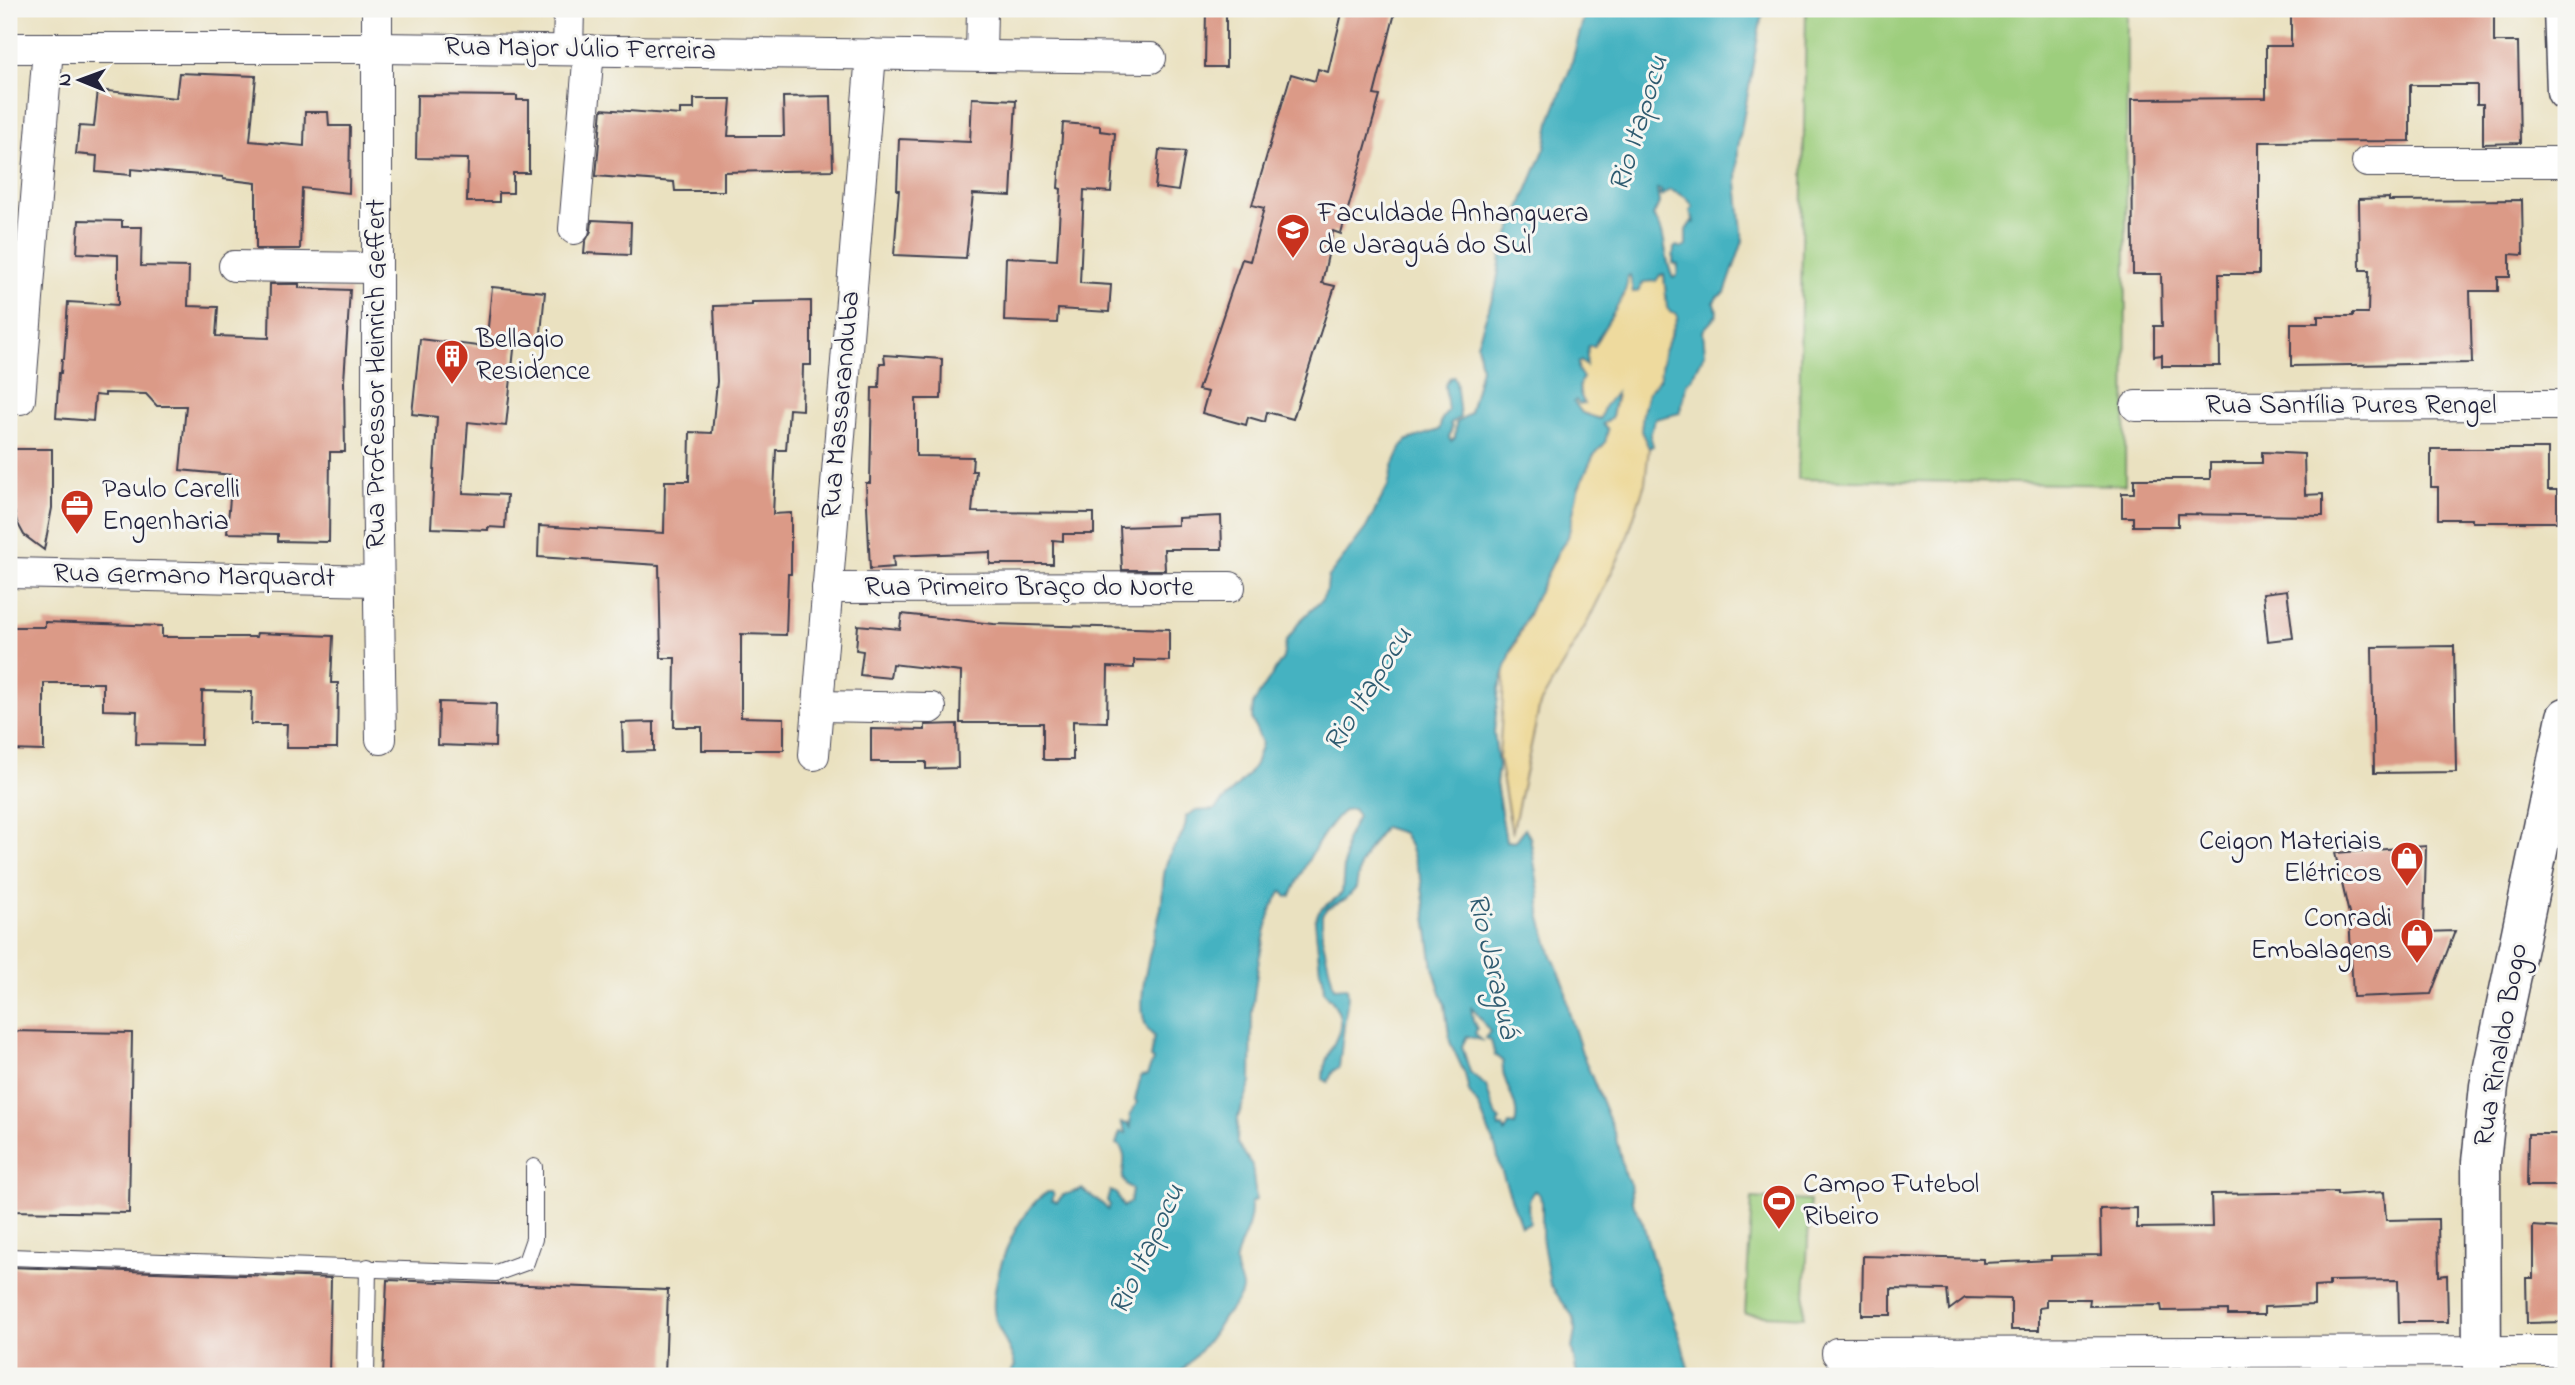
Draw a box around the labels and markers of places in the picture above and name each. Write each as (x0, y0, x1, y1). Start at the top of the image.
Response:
place label: Faculdade Anhanguera de Jaraguá do Sul (1317, 194, 1589, 267)
school or university icon: Faculdade Anhanguera de Jaraguá do Sul (1274, 211, 1312, 260)
place label: Bellagio Residence (475, 320, 591, 393)
building icon: Bellagio Residence (433, 337, 471, 386)
place label: Paulo Carelli Engenharia (102, 470, 240, 543)
office icon: Paulo Carelli Engenharia (58, 487, 96, 536)
place label: Ceigon Materiais Elétricos (2199, 822, 2382, 895)
shop icon: Ceigon Materiais Elétricos (2388, 839, 2426, 888)
place label: Conradi Embalagens (2250, 899, 2392, 972)
shop icon: Conradi Embalagens (2398, 916, 2436, 965)
place label: Campo Futebol Ribeiro (1803, 1165, 1979, 1238)
sports icon: Campo Futebol Ribeiro (1760, 1182, 1798, 1231)

